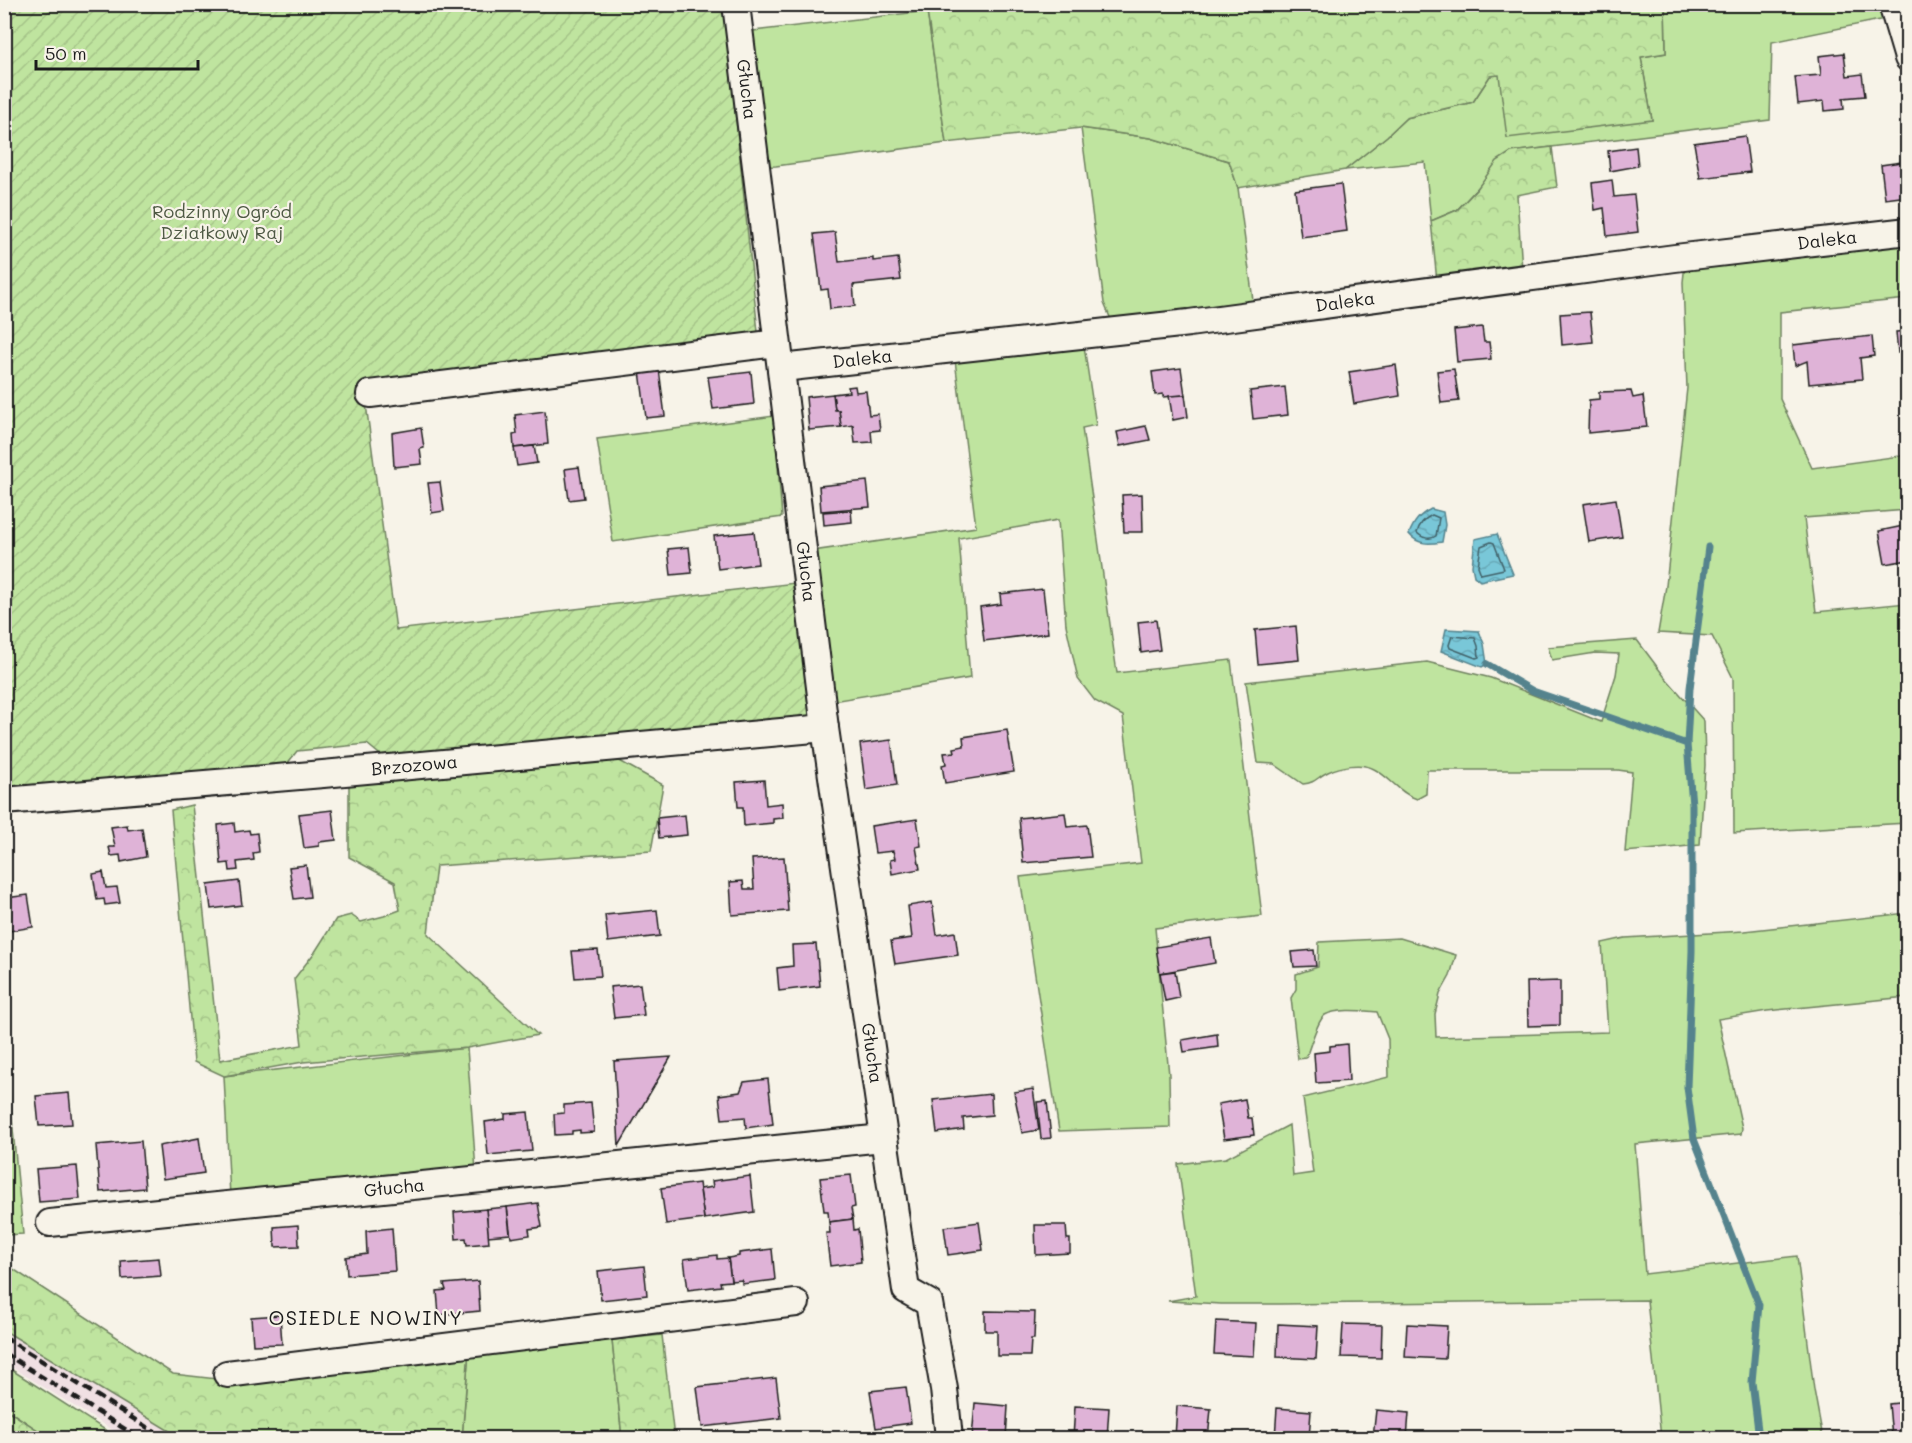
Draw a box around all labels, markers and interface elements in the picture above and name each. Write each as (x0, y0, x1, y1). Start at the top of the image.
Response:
scale bar (36, 33, 198, 71)
text: 50 m (45, 41, 87, 65)
street label: Głucha (732, 58, 763, 121)
park label: Rodzinny Ogród Działkowy Raj (152, 199, 292, 244)
street label: Daleka (1796, 224, 1858, 255)
street label: Daleka (1314, 285, 1376, 317)
street label: Daleka (831, 343, 894, 373)
street label: Głucha (791, 540, 822, 603)
street label: Brzozowa (370, 749, 459, 781)
street label: Głucha (857, 1021, 889, 1085)
street label: Głucha (363, 1172, 426, 1202)
district label: OSIEDLE NOWINY (268, 1304, 464, 1330)

